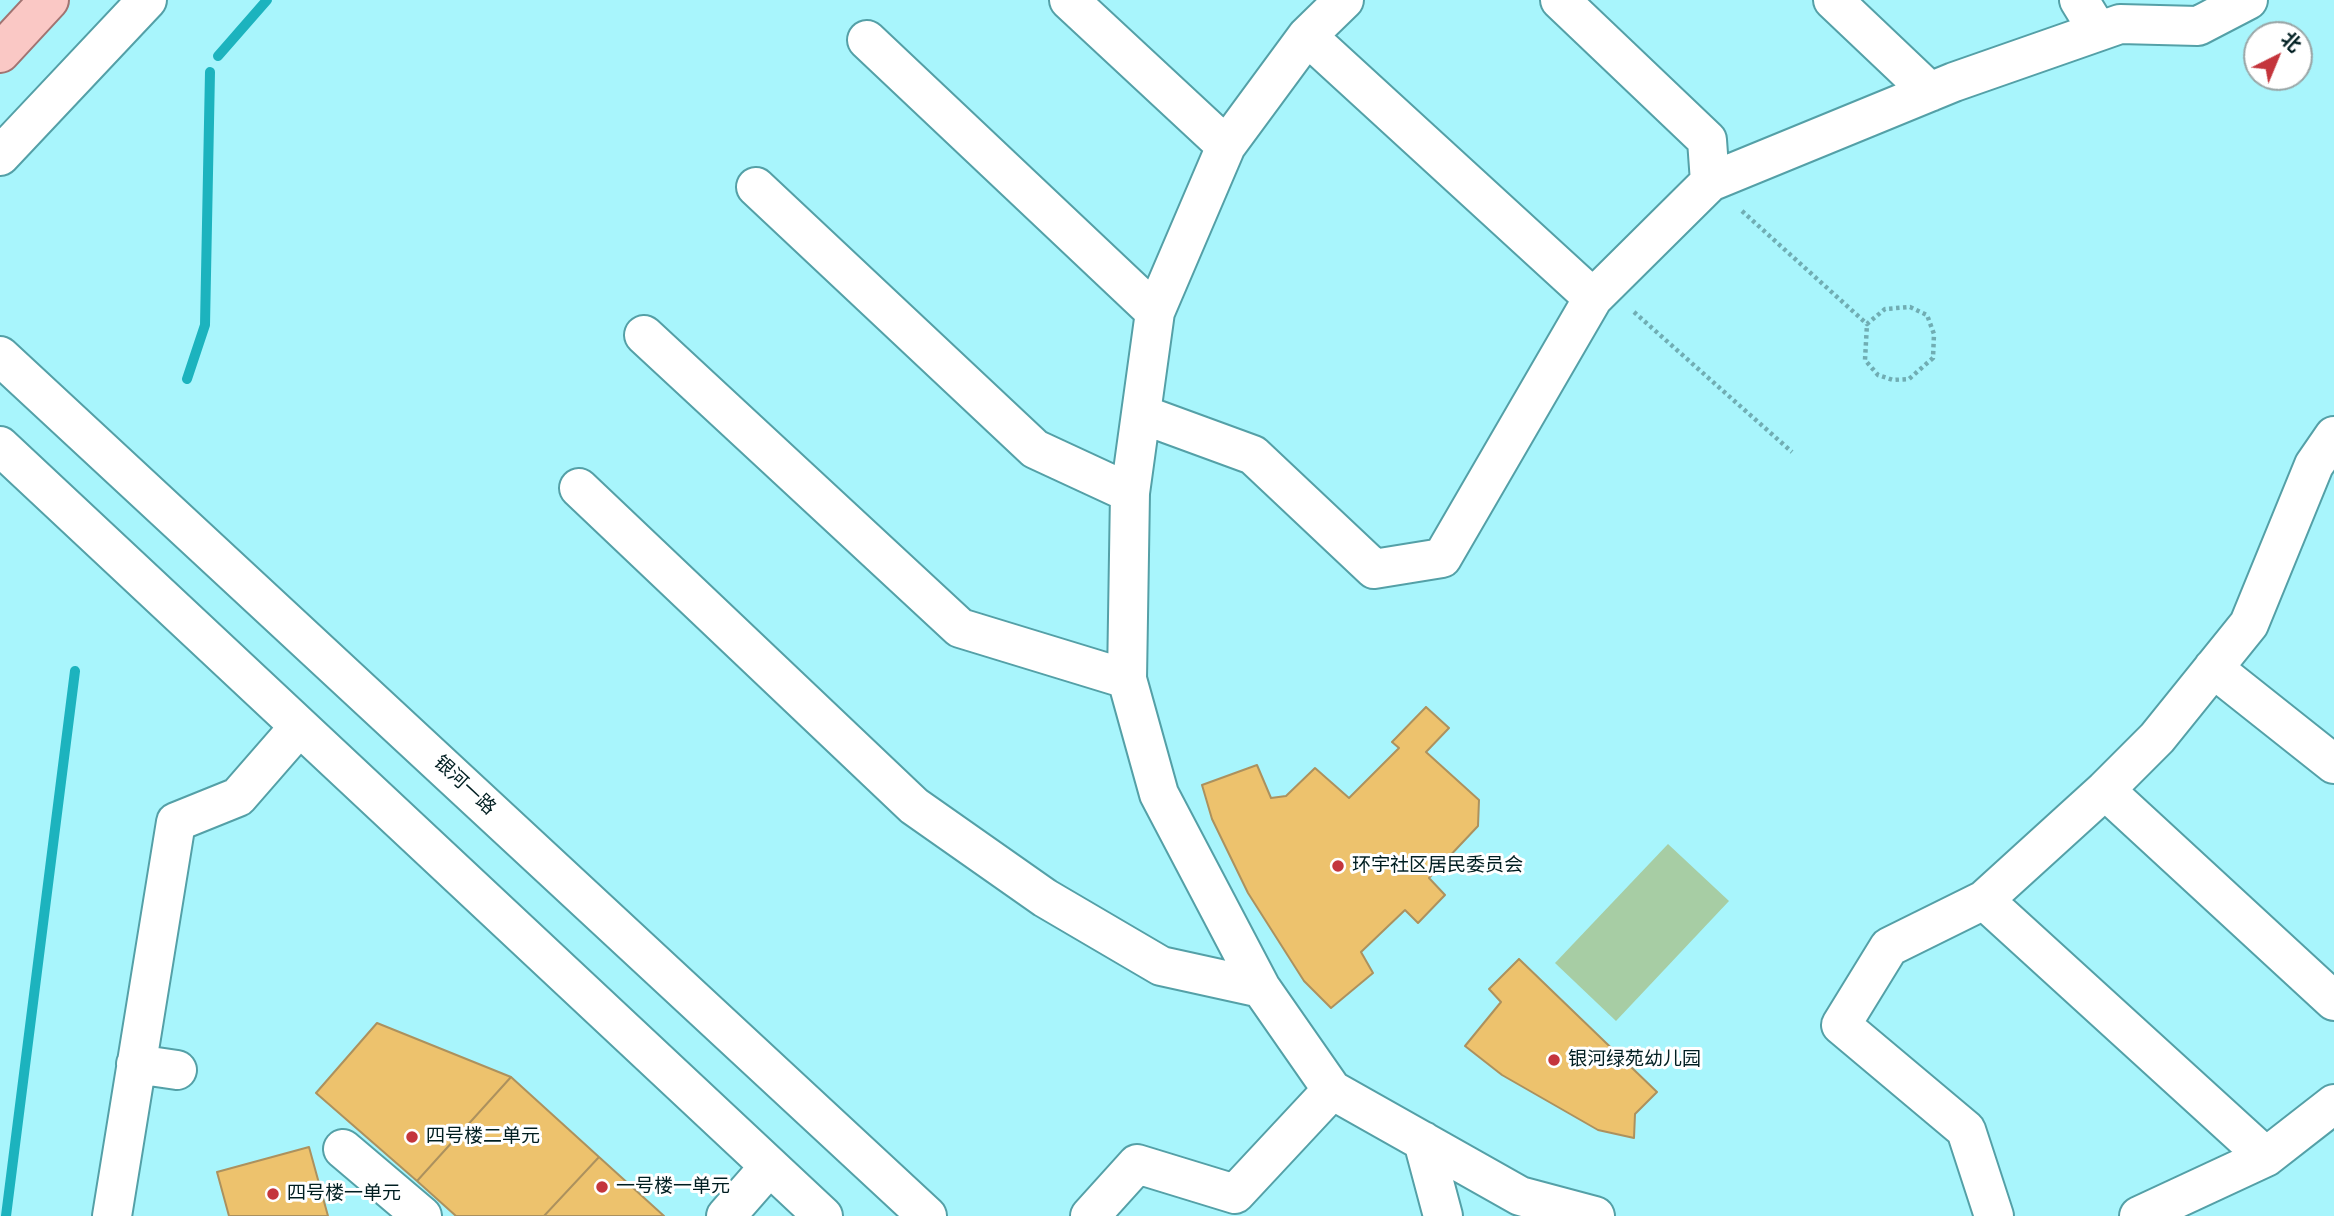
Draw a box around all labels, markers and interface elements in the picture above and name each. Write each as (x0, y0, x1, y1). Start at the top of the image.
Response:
north arrow (2243, 21, 2313, 91)
text: 北 (2276, 27, 2306, 57)
street label: 银河一路 (428, 752, 500, 820)
place label: 环宇社区居民委员会 (1352, 855, 1523, 877)
marker: 环宇社区居民委员会 (1330, 858, 1346, 874)
place label: 银河绿苑幼儿园 (1568, 1049, 1701, 1071)
marker: 银河绿苑幼儿园 (1546, 1052, 1562, 1068)
place label: 四号楼二单元 (426, 1126, 540, 1148)
marker: 四号楼二单元 (404, 1129, 420, 1145)
place label: 一号楼一单元 (616, 1176, 730, 1198)
marker: 一号楼一单元 (594, 1179, 610, 1195)
place label: 四号楼一单元 (287, 1183, 401, 1205)
marker: 四号楼一单元 (265, 1186, 281, 1202)

